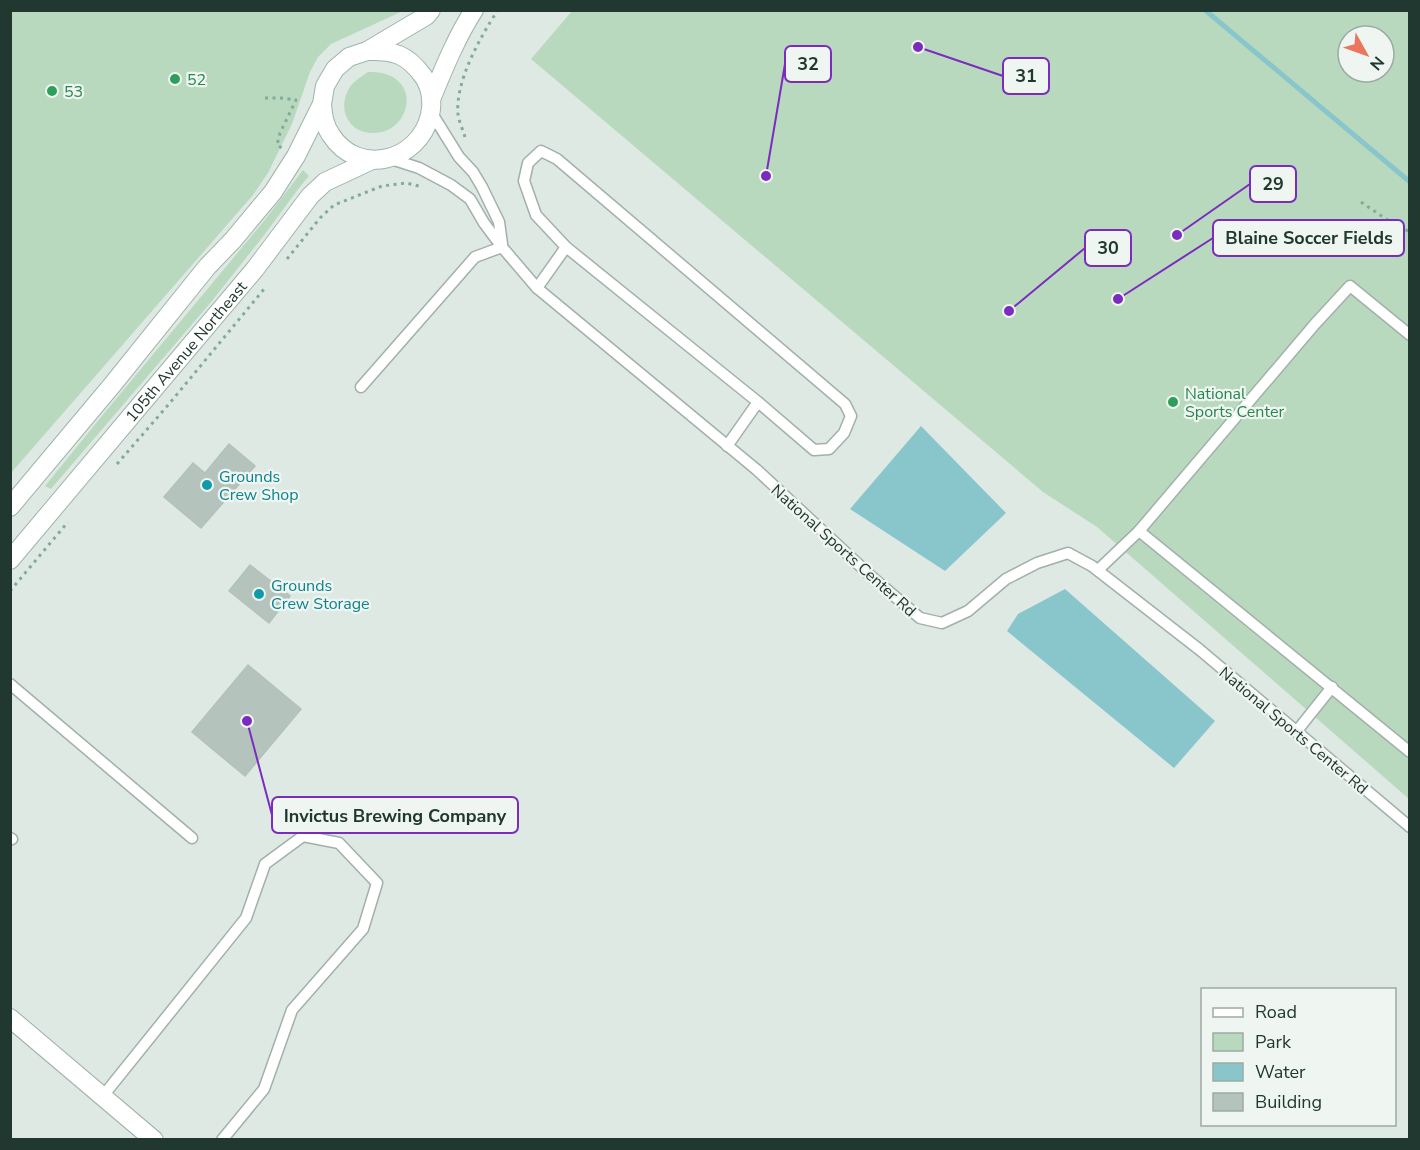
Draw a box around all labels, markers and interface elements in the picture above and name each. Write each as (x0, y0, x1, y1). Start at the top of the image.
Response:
north arrow (1336, 24, 1396, 84)
callout: 32 (785, 46, 831, 82)
text: N (1364, 51, 1389, 75)
text: 32 (797, 52, 819, 76)
callout: 31 (1003, 58, 1049, 94)
text: 31 (1015, 64, 1037, 88)
place label: 52 (187, 69, 206, 91)
marker: 52 (168, 72, 182, 86)
place label: 53 (64, 81, 83, 103)
marker: 53 (45, 84, 59, 98)
callout: 29 (1250, 166, 1296, 202)
text: 29 (1262, 172, 1284, 196)
callout: Blaine Soccer Fields (1213, 220, 1404, 256)
text: Blaine Soccer Fields (1225, 226, 1393, 250)
callout: 30 (1085, 230, 1131, 266)
text: 30 (1097, 236, 1119, 260)
street label: 105th Avenue Northeast (121, 276, 253, 427)
place label: National Sports Center (1185, 383, 1284, 423)
marker: National Sports Center (1166, 395, 1180, 409)
place label: Grounds Crew Shop (219, 466, 299, 506)
marker: Grounds Crew Shop (200, 478, 214, 492)
street label: National Sports Center Rd (766, 480, 921, 622)
place label: Grounds Crew Storage (271, 575, 370, 615)
marker: Grounds Crew Storage (252, 587, 266, 601)
street label: National Sports Center Rd (1214, 662, 1372, 800)
callout: Invictus Brewing Company (272, 797, 518, 833)
text: Invictus Brewing Company (284, 804, 507, 828)
legend (1201, 988, 1396, 1126)
text: Road (1255, 1000, 1297, 1024)
text: Park (1255, 1030, 1292, 1054)
text: Water (1255, 1060, 1306, 1084)
text: Building (1255, 1090, 1322, 1114)

